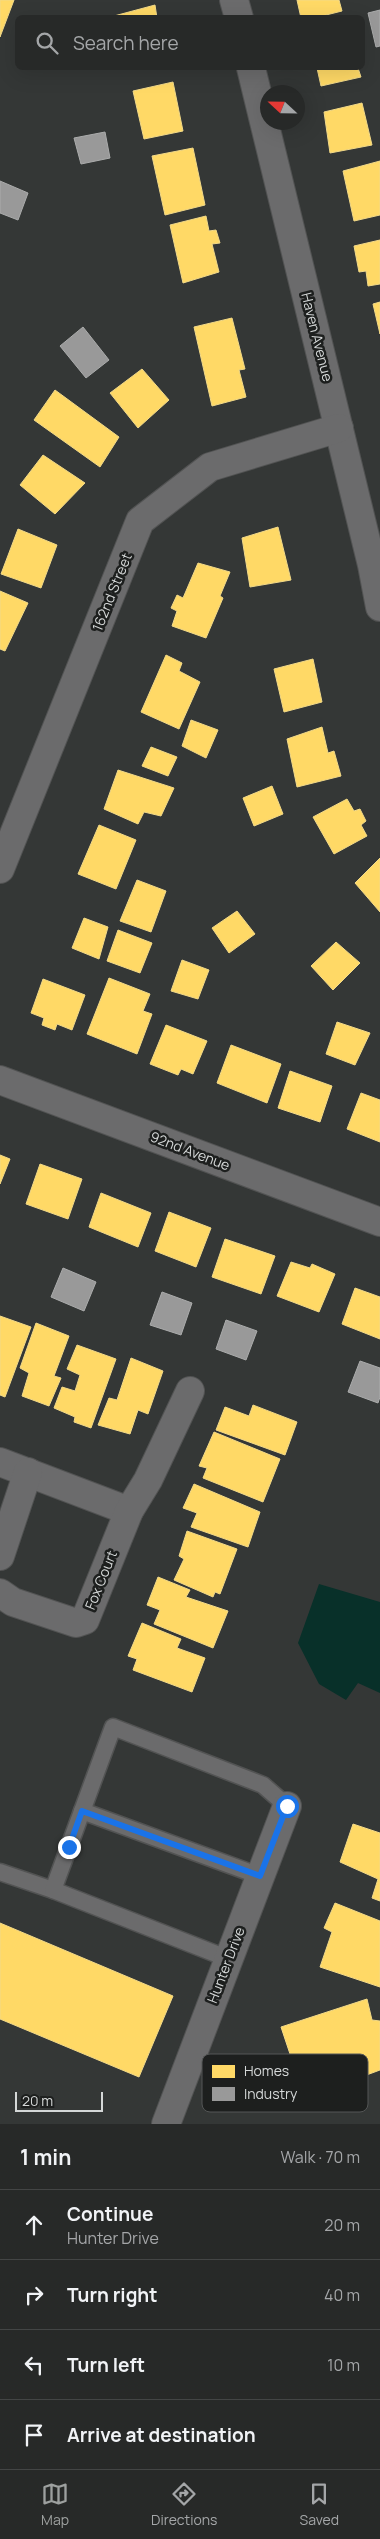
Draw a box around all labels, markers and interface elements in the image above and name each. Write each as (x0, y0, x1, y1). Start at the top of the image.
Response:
search box (15, 15, 365, 70)
icon: search (33, 29, 61, 57)
text: Search here (73, 30, 179, 56)
north arrow (260, 85, 305, 130)
street label: Haven Avenue (297, 290, 338, 383)
street label: 162nd Street (87, 550, 136, 634)
street label: 92nd Avenue (148, 1127, 233, 1174)
street label: Fox Court (80, 1547, 121, 1612)
route start (276, 1795, 299, 1818)
route end (58, 1836, 81, 1859)
street label: Hunter Drive (202, 1924, 249, 2006)
legend (202, 2054, 368, 2112)
text: Homes (244, 2061, 289, 2080)
text: Industry (244, 2084, 298, 2103)
scale bar (15, 2089, 102, 2112)
text: 20 m (22, 2091, 53, 2110)
text: 1 min (20, 2143, 71, 2171)
text: Walk · 70 m (281, 2146, 360, 2168)
text: Continue (67, 2201, 153, 2227)
icon: ahead (20, 2211, 48, 2239)
text: 20 m (324, 2214, 360, 2236)
text: Hunter Drive (67, 2227, 159, 2249)
icon: right (20, 2281, 48, 2309)
text: Turn right (67, 2282, 157, 2308)
text: 40 m (324, 2284, 360, 2306)
icon: left (20, 2351, 48, 2379)
text: Turn left (67, 2352, 145, 2378)
text: 10 m (327, 2354, 360, 2376)
icon: arrive (20, 2421, 48, 2449)
text: Arrive at destination (67, 2422, 256, 2448)
tab: Map (41, 2480, 69, 2529)
tab: Directions (151, 2480, 217, 2529)
tab: Saved (300, 2480, 339, 2529)

